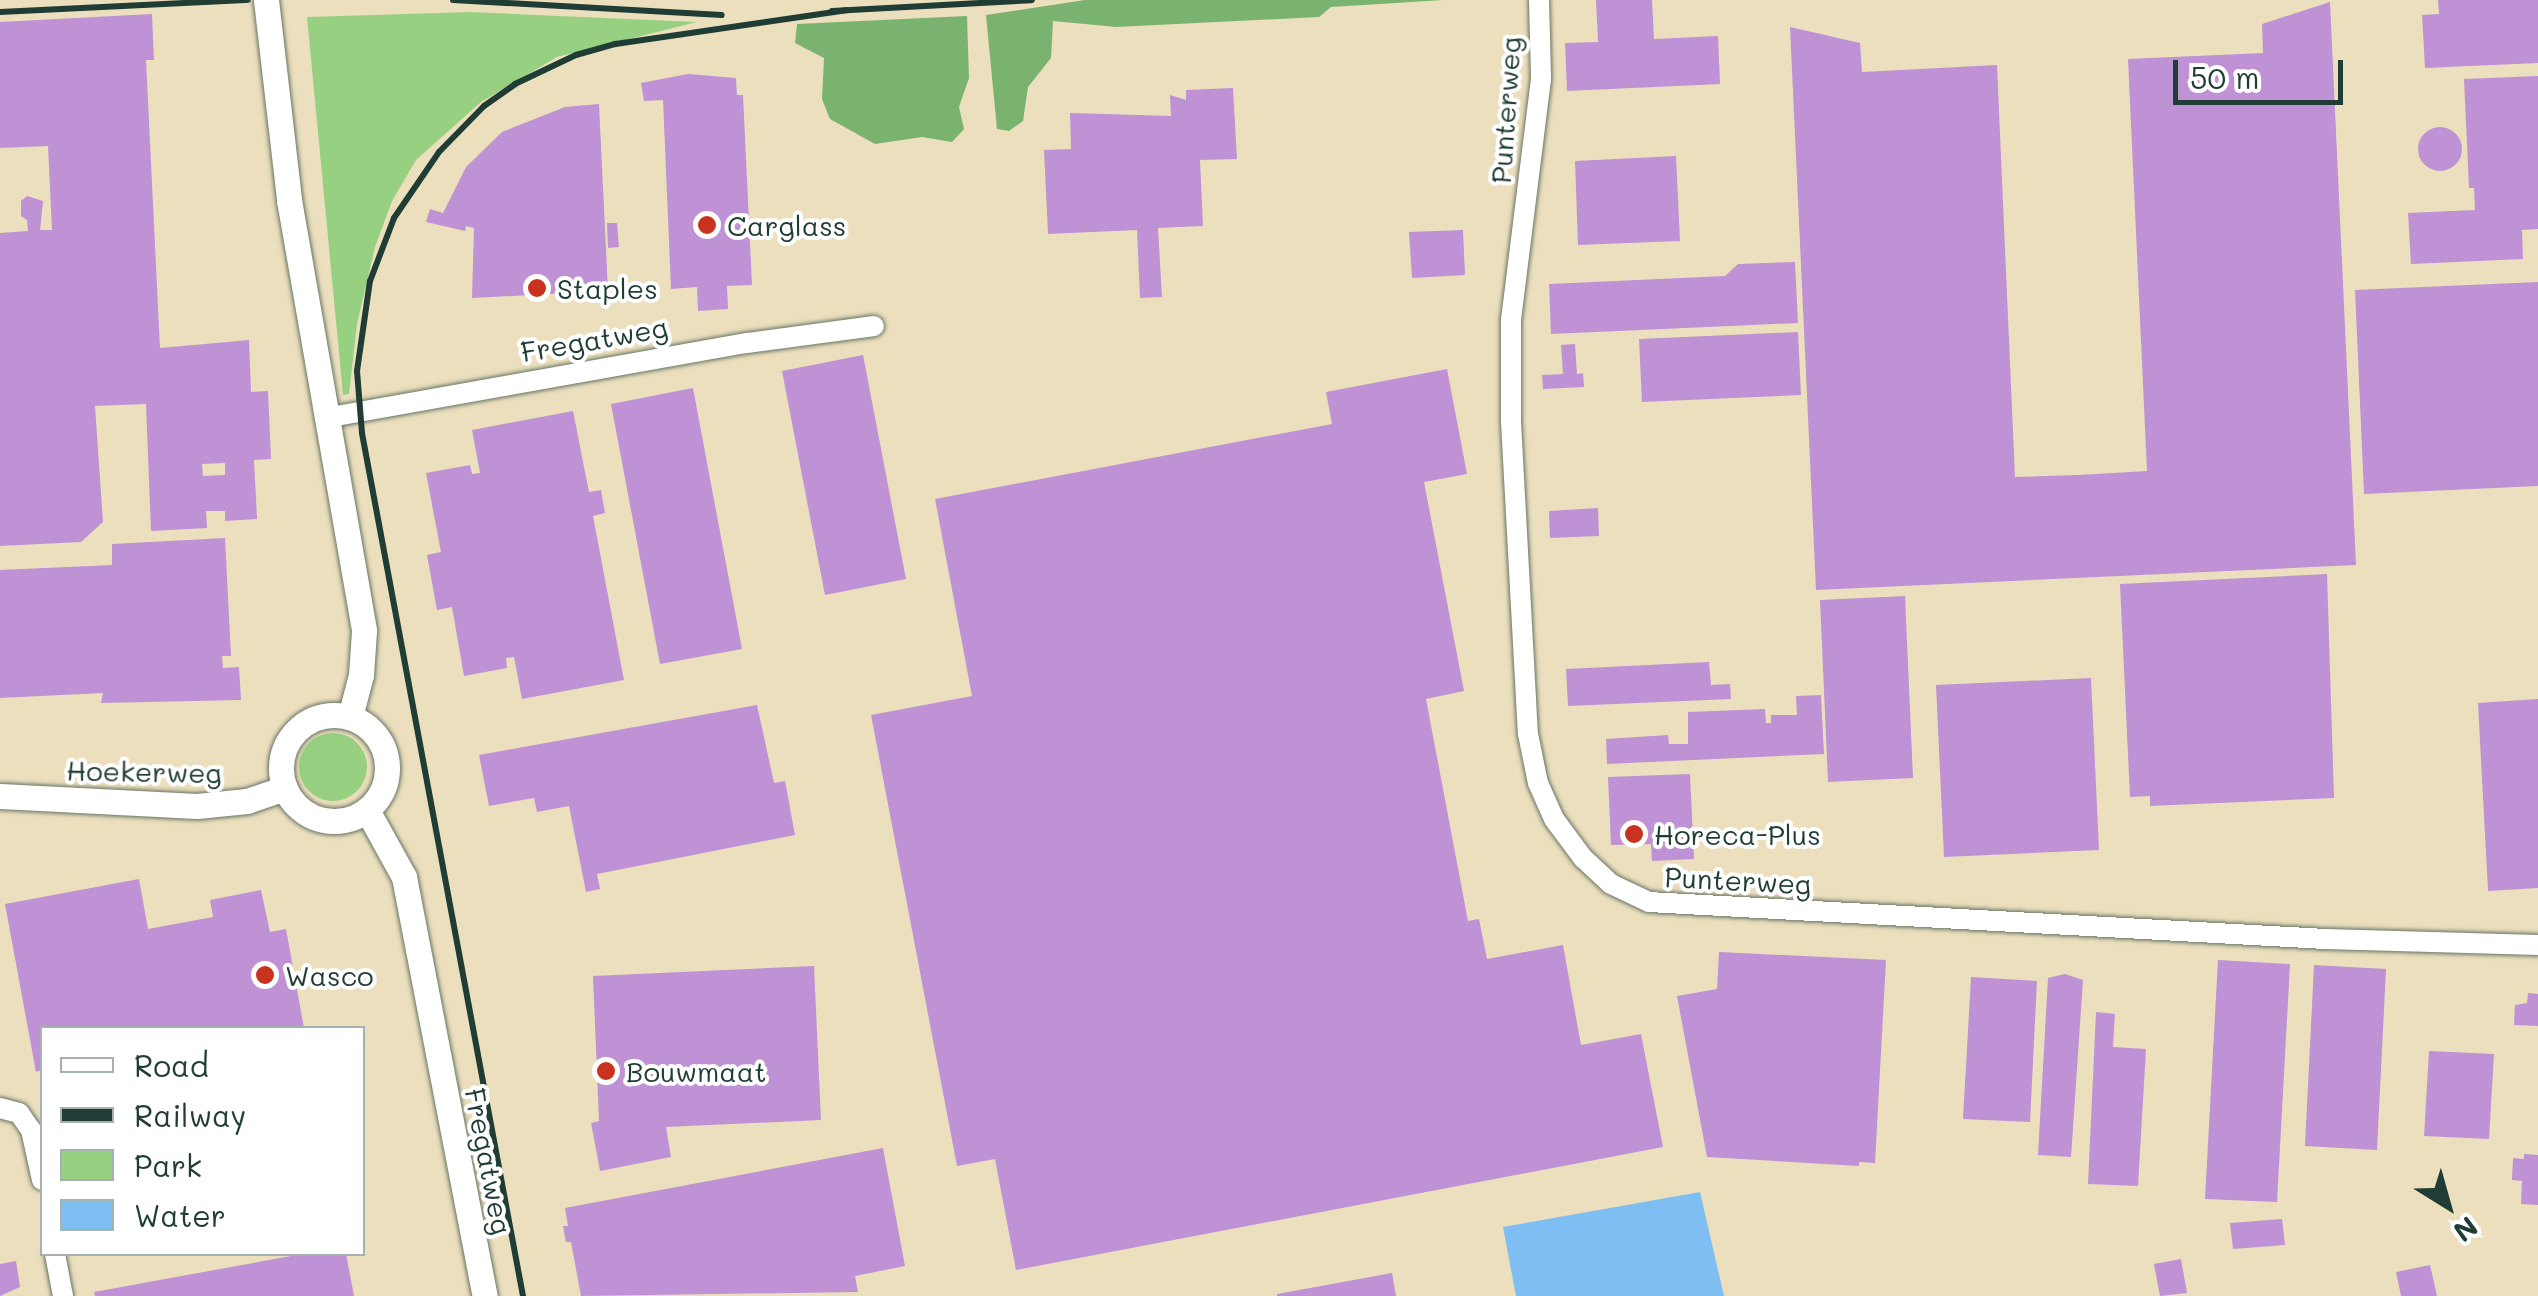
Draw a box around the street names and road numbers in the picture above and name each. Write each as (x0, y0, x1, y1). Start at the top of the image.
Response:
street label: Punterweg (1483, 36, 1527, 184)
street label: Fregatweg (518, 310, 670, 368)
street label: Hoekerweg (66, 753, 222, 789)
street label: Punterweg (1664, 859, 1812, 901)
street label: Fregatweg (458, 1085, 520, 1237)

